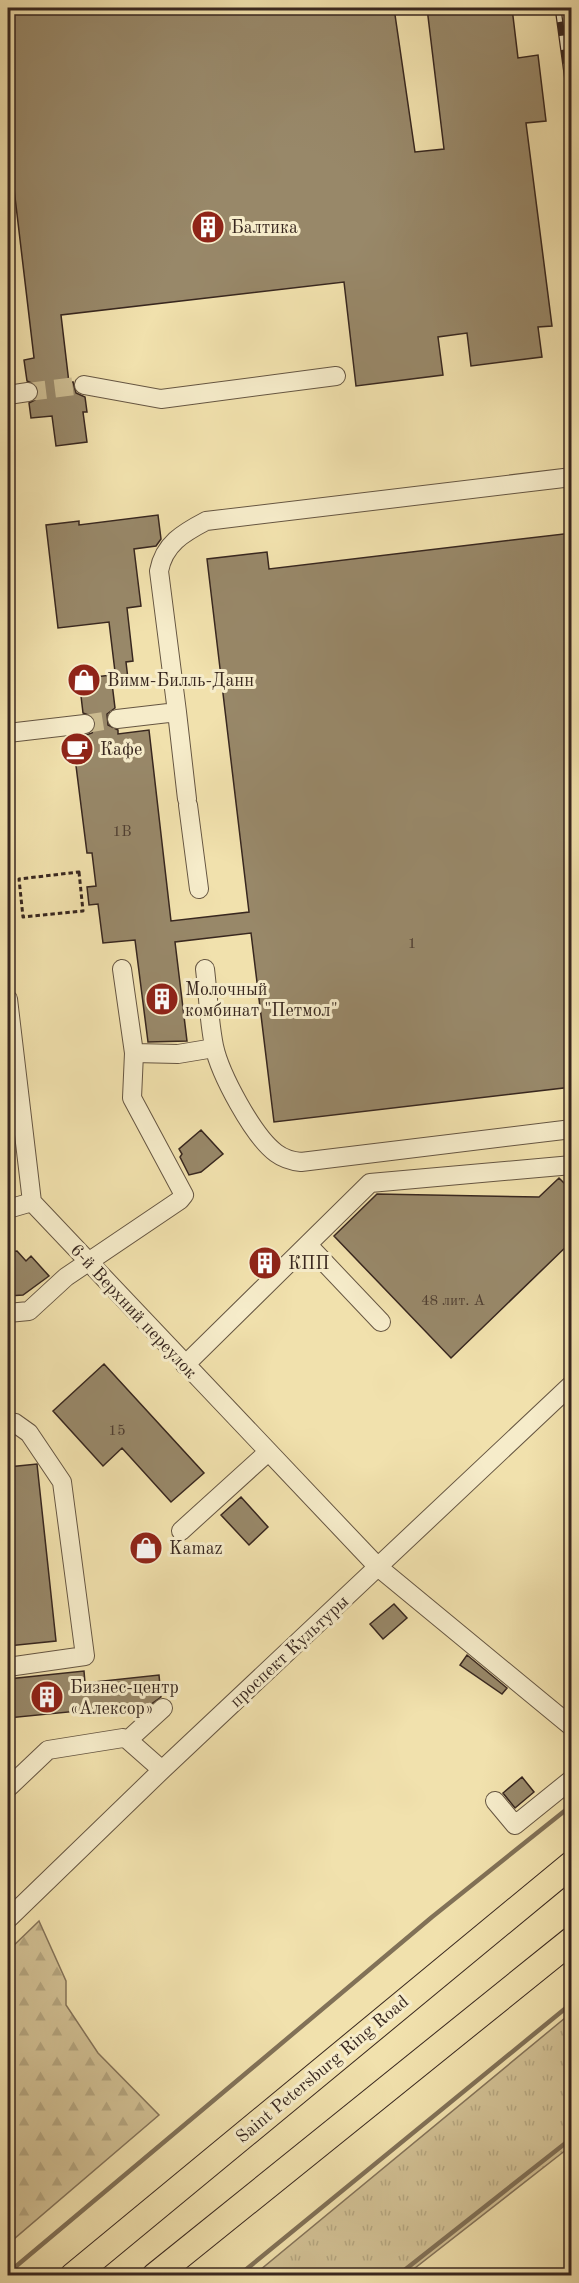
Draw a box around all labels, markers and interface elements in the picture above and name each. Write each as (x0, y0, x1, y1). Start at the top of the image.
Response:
building icon: Балтика (190, 209, 226, 245)
place label: Балтика (231, 219, 298, 237)
shop icon: Вимм-Билль-Данн (66, 662, 102, 698)
place label: Вимм-Билль-Данн (107, 672, 254, 690)
cafe icon: Кафе (59, 731, 95, 767)
place label: Кафе (100, 741, 142, 760)
house number: 1В (112, 825, 132, 840)
house number: 1 (408, 937, 416, 952)
building icon: Молочный комбинат "Петмол" (144, 981, 180, 1017)
place label: Молочный комбинат "Петмол" (185, 981, 338, 1020)
street label: 6-й Верхний переулок (67, 1241, 200, 1382)
building icon: КПП (247, 1245, 283, 1281)
place label: КПП (288, 1255, 329, 1273)
house number: 48 лит. А (421, 1294, 486, 1309)
house number: 15 (108, 1424, 126, 1439)
shop icon: Kamaz (128, 1530, 164, 1566)
place label: Kamaz (169, 1540, 223, 1558)
street label: проспект Культуры (227, 1592, 353, 1711)
building icon: Бизнес-центр «Алексор» (29, 1679, 65, 1715)
place label: Бизнес-центр «Алексор» (70, 1679, 179, 1718)
street label: Saint Petersburg Ring Road (233, 1993, 412, 2147)

